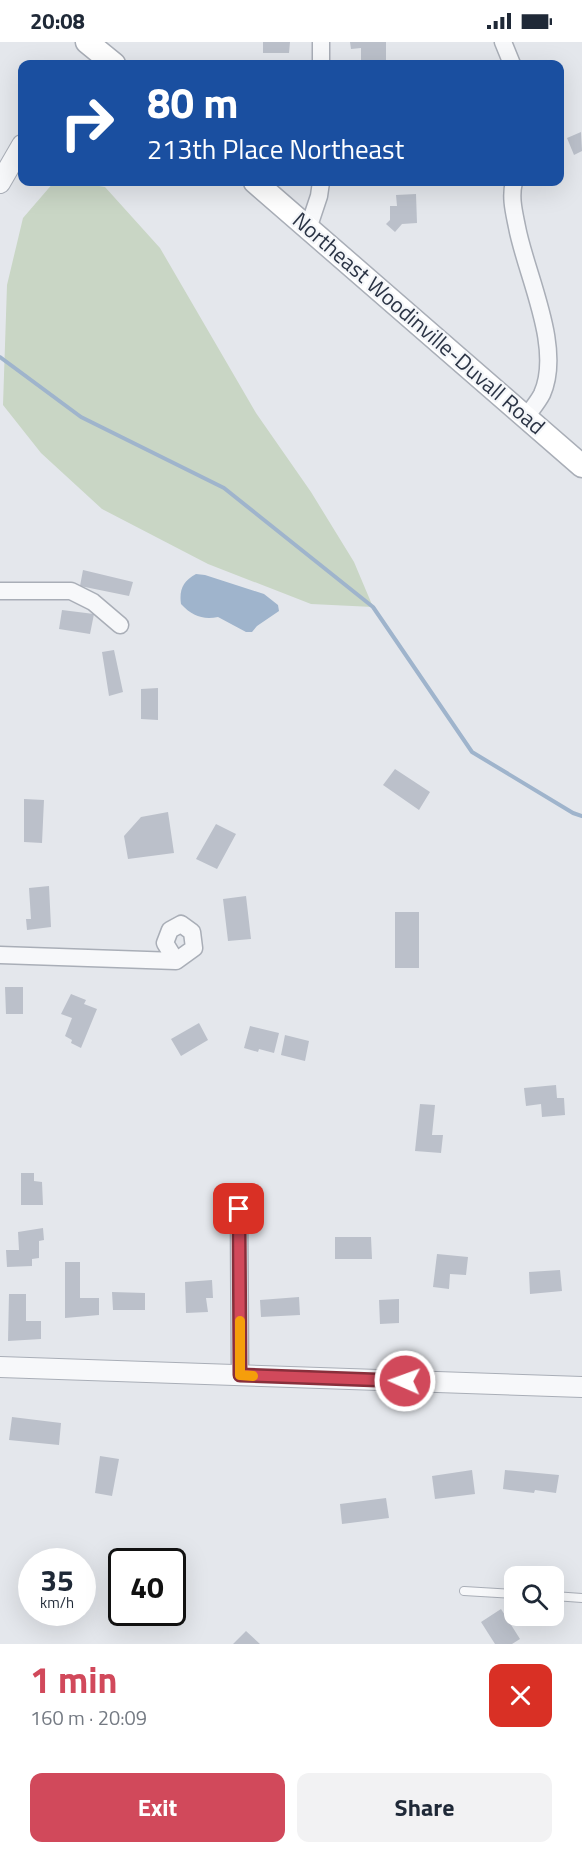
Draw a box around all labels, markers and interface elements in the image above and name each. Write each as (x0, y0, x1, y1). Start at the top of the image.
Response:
text: 20:08 (30, 4, 85, 38)
text: 80 m (147, 70, 239, 134)
icon: right (48, 84, 126, 162)
text: 213th Place Northeast (147, 128, 404, 169)
street label: Northeast Woodinville-Duvall Road (285, 204, 553, 442)
pin (213, 1183, 264, 1234)
icon: arrive (222, 1192, 255, 1225)
position arrow (373, 1349, 437, 1413)
speed limit sign: 40 (108, 1548, 186, 1626)
text: 35 (40, 1557, 74, 1603)
map controls (504, 1566, 564, 1626)
button: search (504, 1566, 564, 1626)
text: km/h (40, 1591, 74, 1614)
text: 1 min (30, 1652, 117, 1707)
button: close (489, 1664, 552, 1727)
text: 160 m · 20:09 (30, 1702, 147, 1733)
button: Exit (30, 1773, 285, 1842)
button: Share (297, 1773, 552, 1842)

